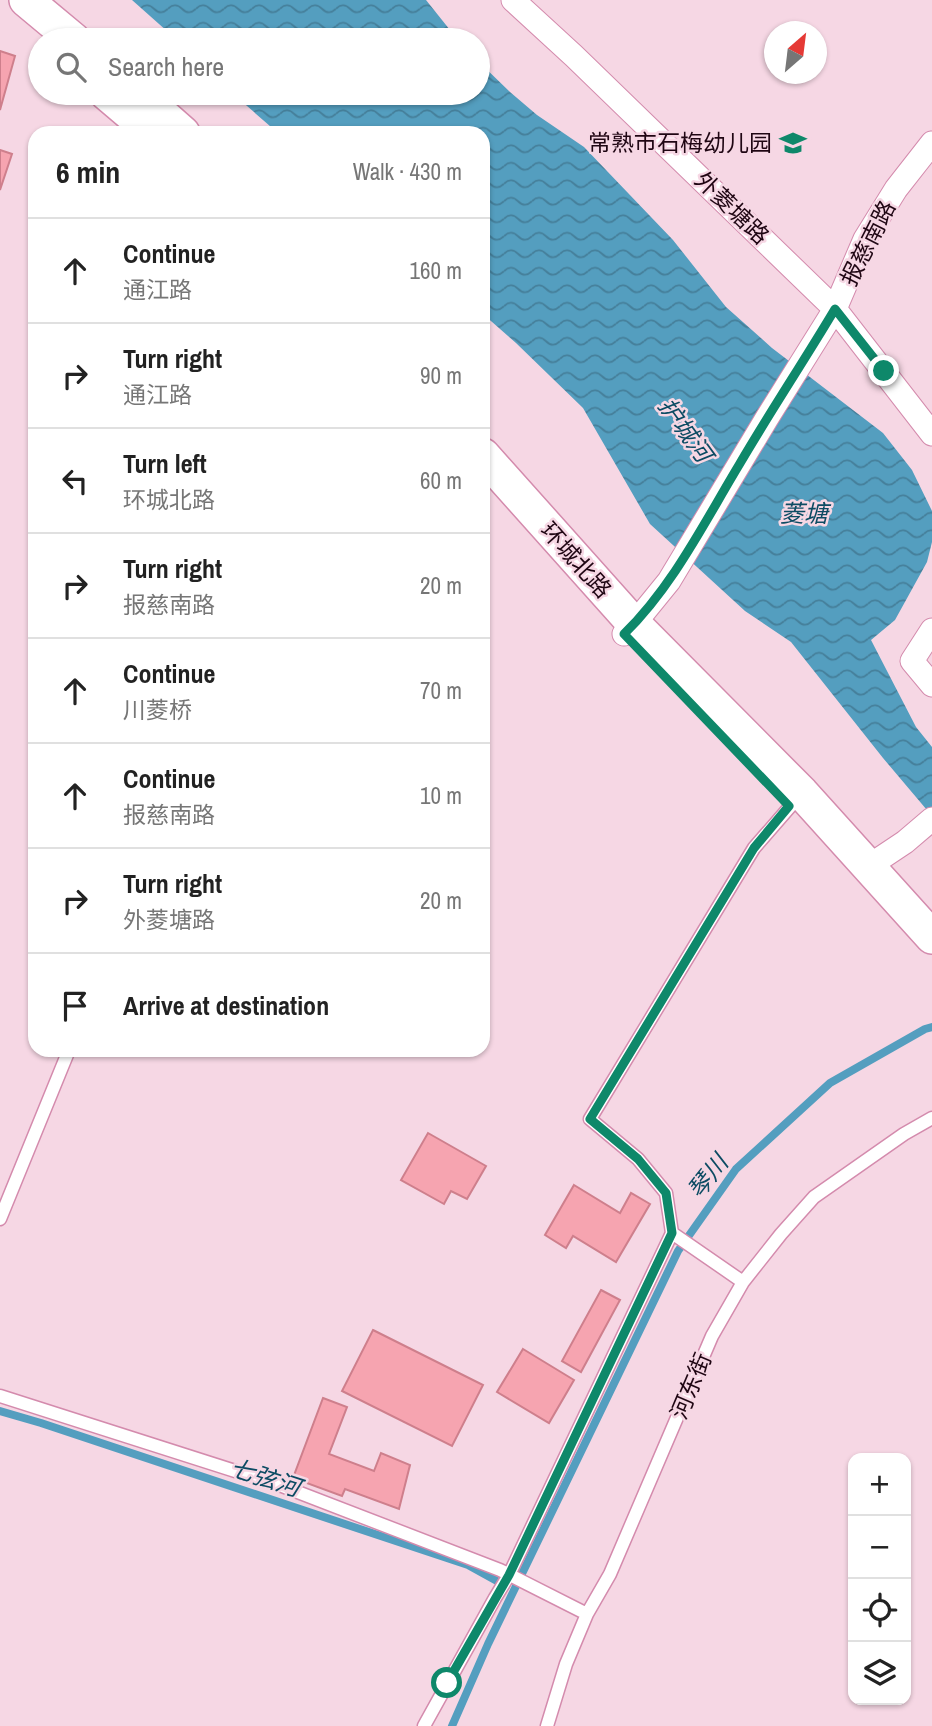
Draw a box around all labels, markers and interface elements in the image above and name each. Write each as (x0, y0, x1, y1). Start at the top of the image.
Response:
north arrow (764, 21, 827, 84)
search box (28, 28, 490, 105)
icon: search (52, 48, 90, 86)
text: Search here (108, 49, 224, 84)
place label: 常熟市石梅幼儿园 (588, 127, 772, 158)
school or university icon: 常熟市石梅幼儿园 (778, 128, 808, 158)
text: 6 min (56, 152, 120, 192)
text: Walk · 430 m (353, 156, 462, 187)
street label: 外菱塘路 (688, 165, 776, 251)
street label: 报慈南路 (833, 195, 902, 291)
text: Continue (123, 236, 215, 271)
icon: ahead (56, 252, 94, 290)
text: 160 m (410, 255, 462, 286)
text: 通江路 (123, 274, 192, 305)
text: Turn right (123, 341, 222, 376)
route end (868, 355, 899, 386)
icon: right (56, 357, 94, 395)
text: 90 m (420, 360, 462, 391)
text: 通江路 (123, 379, 192, 410)
water label: 护城河 (652, 391, 722, 471)
text: Turn left (123, 446, 207, 481)
icon: left (56, 462, 94, 500)
text: 60 m (420, 465, 462, 496)
text: 环城北路 (123, 484, 215, 515)
water label: 菱塘 (780, 497, 832, 529)
street label: 环城北路 (534, 515, 619, 604)
text: Turn right (123, 551, 222, 586)
icon: right (56, 567, 94, 605)
text: 20 m (420, 570, 462, 601)
text: 报慈南路 (123, 589, 215, 620)
text: Continue (123, 656, 215, 691)
icon: ahead (56, 672, 94, 710)
text: 70 m (420, 675, 462, 706)
text: 川菱桥 (123, 694, 192, 725)
text: Continue (123, 761, 215, 796)
icon: ahead (56, 777, 94, 815)
text: 10 m (420, 780, 462, 811)
text: 报慈南路 (123, 799, 215, 830)
text: Turn right (123, 866, 222, 901)
icon: right (56, 882, 94, 920)
text: 20 m (420, 885, 462, 916)
text: 外菱塘路 (123, 904, 215, 935)
icon: arrive (56, 987, 94, 1025)
text: Arrive at destination (123, 988, 329, 1023)
water label: 琴川 (680, 1145, 736, 1205)
street label: 河东街 (663, 1348, 718, 1424)
water label: 七弦河 (226, 1451, 308, 1505)
map controls (848, 1453, 911, 1705)
button: + (848, 1453, 911, 1516)
button: − (848, 1516, 911, 1579)
button: locate (848, 1579, 911, 1642)
button: layers (848, 1642, 911, 1705)
route start (431, 1667, 462, 1698)

